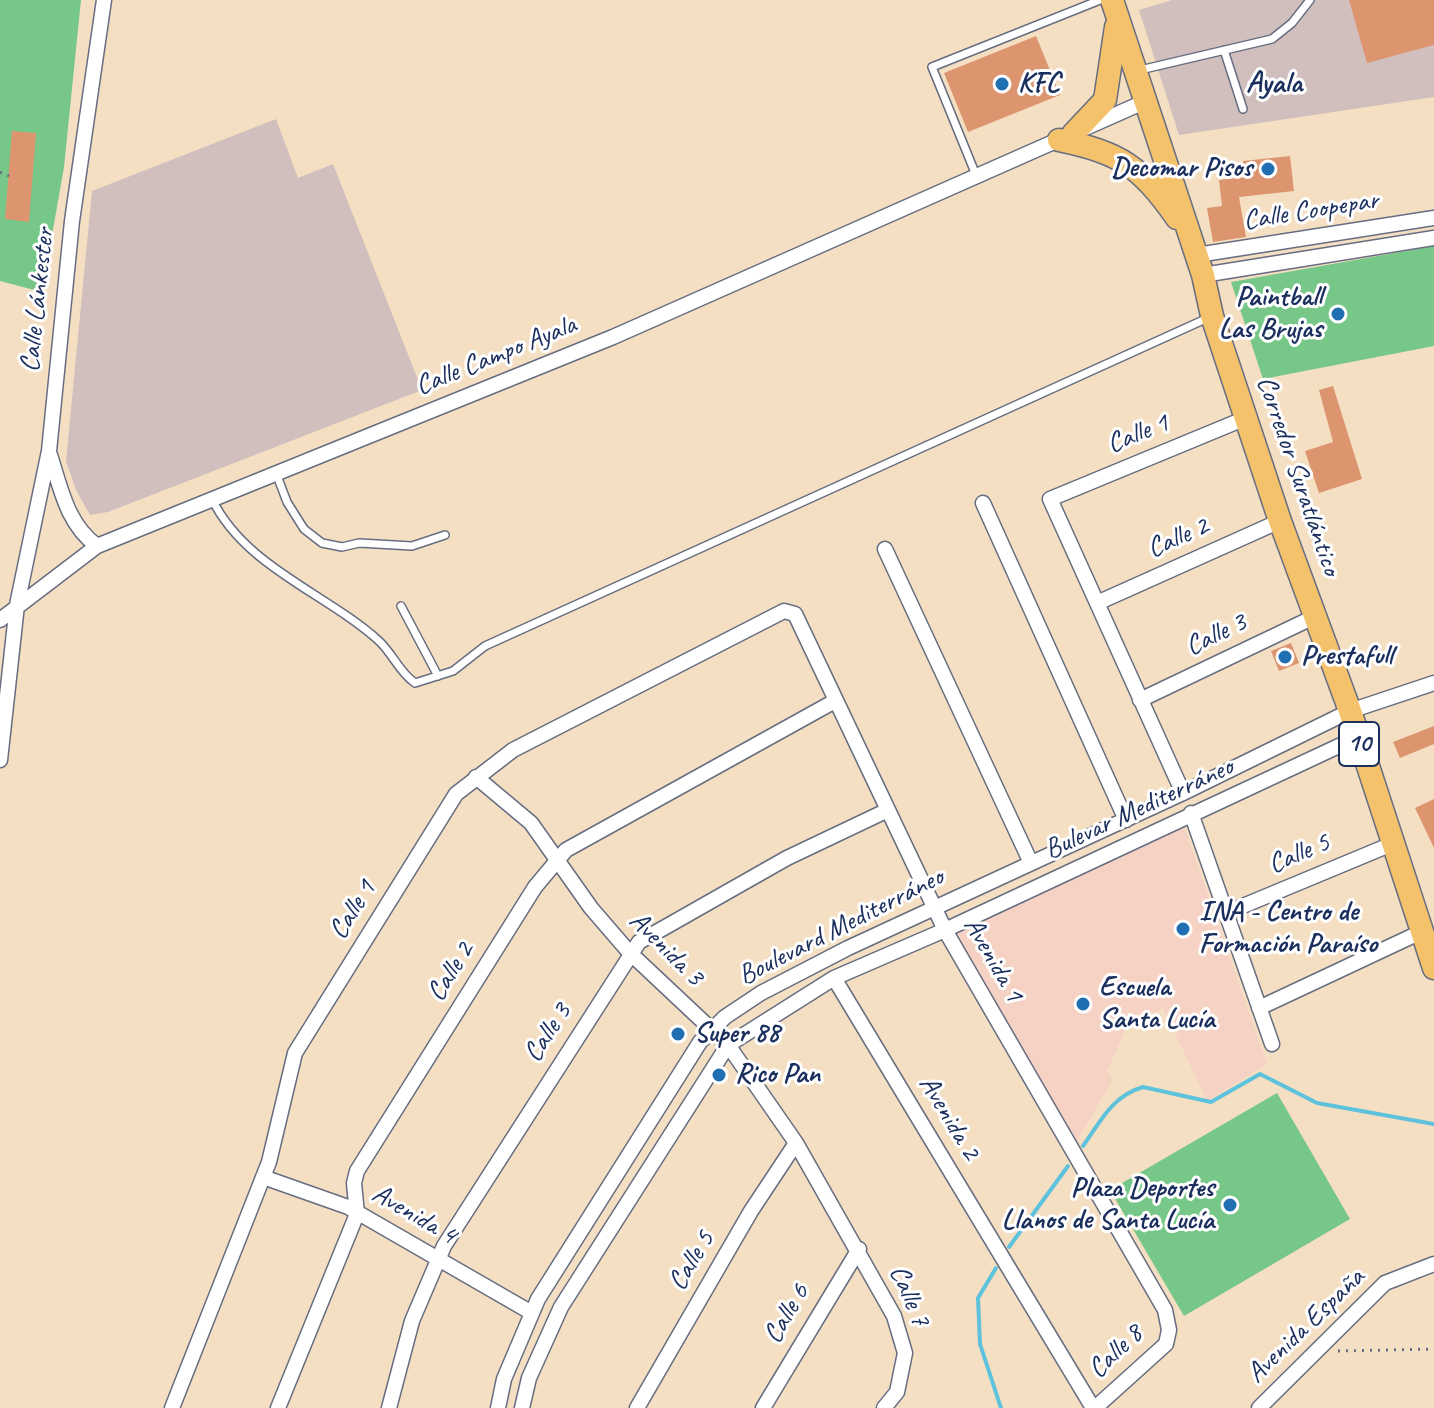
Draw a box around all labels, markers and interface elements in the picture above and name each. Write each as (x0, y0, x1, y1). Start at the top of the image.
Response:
district label: Ayala (1246, 66, 1302, 102)
place label: KFC (1018, 67, 1060, 101)
marker: KFC (993, 75, 1011, 93)
place label: Decomar Pisos (1111, 152, 1252, 186)
marker: Decomar Pisos (1259, 160, 1277, 178)
street label: Calle Coopepar (1241, 184, 1381, 238)
street label: Calle Lánkester (14, 226, 62, 374)
place label: Paintball Las Brujas (1219, 281, 1322, 347)
marker: Paintball Las Brujas (1329, 305, 1347, 323)
street label: Calle Campo Ayala (411, 309, 581, 403)
street label: Corredor Suratlántico (1248, 372, 1348, 580)
street label: Calle 1 (1102, 407, 1174, 461)
street label: Calle 2 (1142, 510, 1214, 566)
street label: Calle 3 (1180, 606, 1252, 664)
place label: Prestafull (1301, 640, 1393, 674)
marker: Prestafull (1276, 648, 1294, 666)
road number: 10 (1339, 722, 1379, 766)
street label: Bulevar Mediterráneo (1039, 751, 1239, 867)
street label: Calle 5 (1263, 826, 1335, 882)
street label: Boulevard Mediterráneo (733, 861, 949, 993)
street label: Calle 1 (322, 874, 384, 946)
place label: INA - Centro de Formación Paraíso (1199, 896, 1377, 962)
street label: Avenida 3 (622, 905, 710, 993)
street label: Avenida 1 (955, 912, 1031, 1008)
marker: INA - Centro de Formación Paraíso (1174, 920, 1192, 938)
street label: Calle 2 (420, 936, 482, 1008)
place label: Escuela Santa Lucía (1099, 971, 1215, 1037)
marker: Escuela Santa Lucía (1074, 995, 1092, 1013)
street label: Calle 3 (517, 997, 579, 1069)
place label: Super 88 (694, 1017, 780, 1051)
marker: Super 88 (669, 1025, 687, 1043)
place label: Rico Pan (735, 1058, 820, 1092)
marker: Rico Pan (710, 1066, 728, 1084)
street label: Avenida 2 (911, 1070, 987, 1166)
place label: Plaza Deportes Llanos de Santa Lucía (1002, 1172, 1214, 1238)
street label: Avenida 4 (366, 1177, 462, 1253)
marker: Plaza Deportes Llanos de Santa Lucía (1221, 1196, 1239, 1214)
street label: Calle 5 (661, 1225, 723, 1297)
street label: Calle 7 (881, 1260, 937, 1332)
street label: Avenida España (1240, 1261, 1372, 1391)
street label: Calle 6 (757, 1278, 817, 1350)
street label: Calle 8 (1082, 1318, 1150, 1386)

